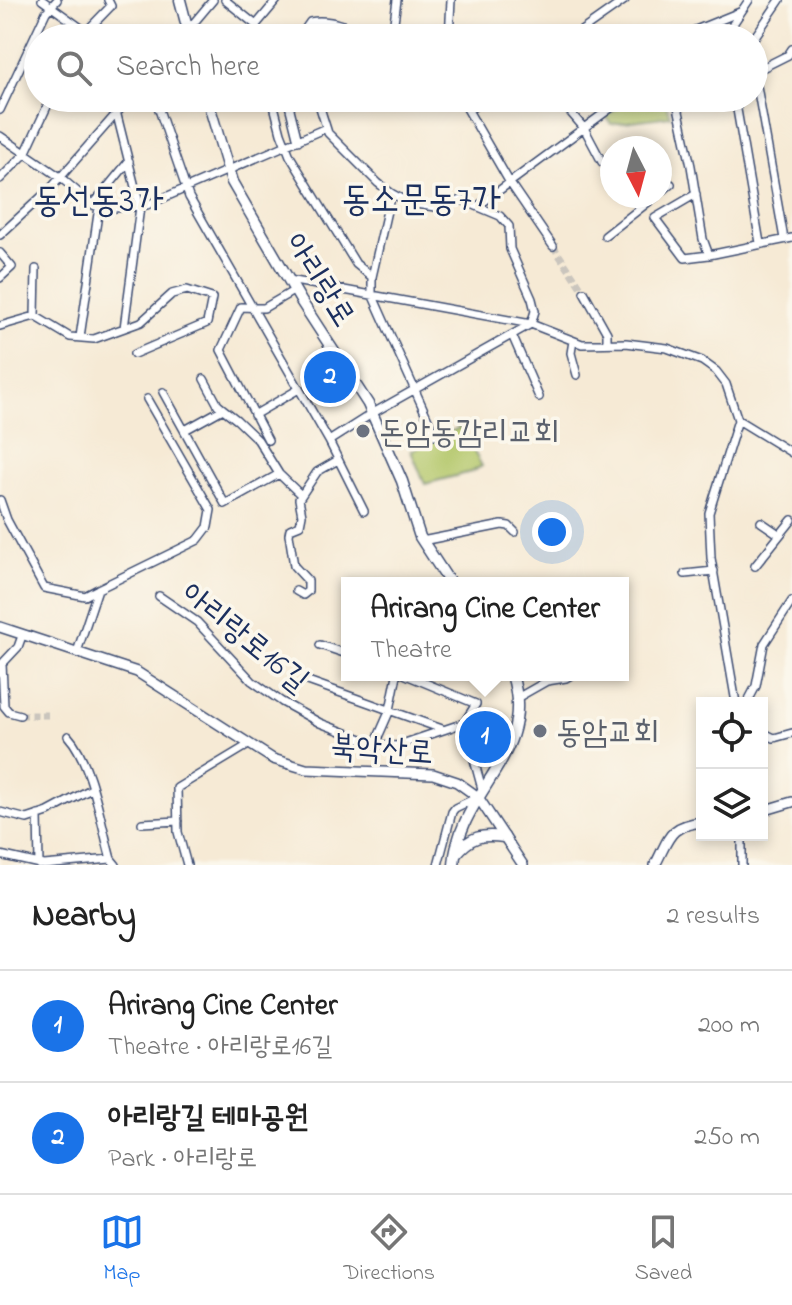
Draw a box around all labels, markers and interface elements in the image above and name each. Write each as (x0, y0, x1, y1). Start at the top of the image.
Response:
search box (24, 24, 768, 112)
icon: search (52, 46, 96, 90)
text: Search here (116, 46, 260, 90)
north arrow (600, 136, 672, 208)
district label: 동소문동7가 (341, 175, 501, 228)
district label: 동선동3가 (33, 176, 163, 229)
street label: 아리랑로 (271, 225, 365, 337)
pin: 2 (304, 347, 356, 407)
place label: 돈암동감리교회 (379, 411, 559, 458)
marker: 돈암동감리교회 (354, 422, 372, 440)
your location (532, 512, 572, 552)
street label: 아리랑로16길 (170, 572, 318, 705)
popup (341, 577, 629, 681)
text: Arirang Cine Center (370, 588, 600, 632)
text: Theatre (370, 632, 452, 670)
map controls (696, 697, 768, 841)
button: locate (696, 697, 768, 769)
pin: 1 (459, 707, 511, 767)
place label: 동암교회 (556, 711, 659, 758)
marker: 동암교회 (531, 722, 549, 740)
street label: 북악산로 (329, 724, 435, 779)
button: layers (696, 769, 768, 841)
text: Nearby (32, 892, 136, 942)
text: 2 results (667, 898, 760, 936)
text: Arirang Cine Center (108, 985, 338, 1029)
text: 1 (54, 1007, 62, 1045)
text: 200 m (698, 1007, 760, 1045)
text: Theatre · 아리랑로16길 (108, 1029, 332, 1067)
text: 아리랑길 테마공원 (108, 1097, 309, 1141)
text: 2 (52, 1119, 64, 1157)
text: 250 m (694, 1119, 760, 1157)
text: Park · 아리랑로 (108, 1141, 257, 1179)
tab: Map (100, 1210, 144, 1290)
tab: Directions (344, 1210, 435, 1290)
tab: Saved (635, 1210, 692, 1290)

